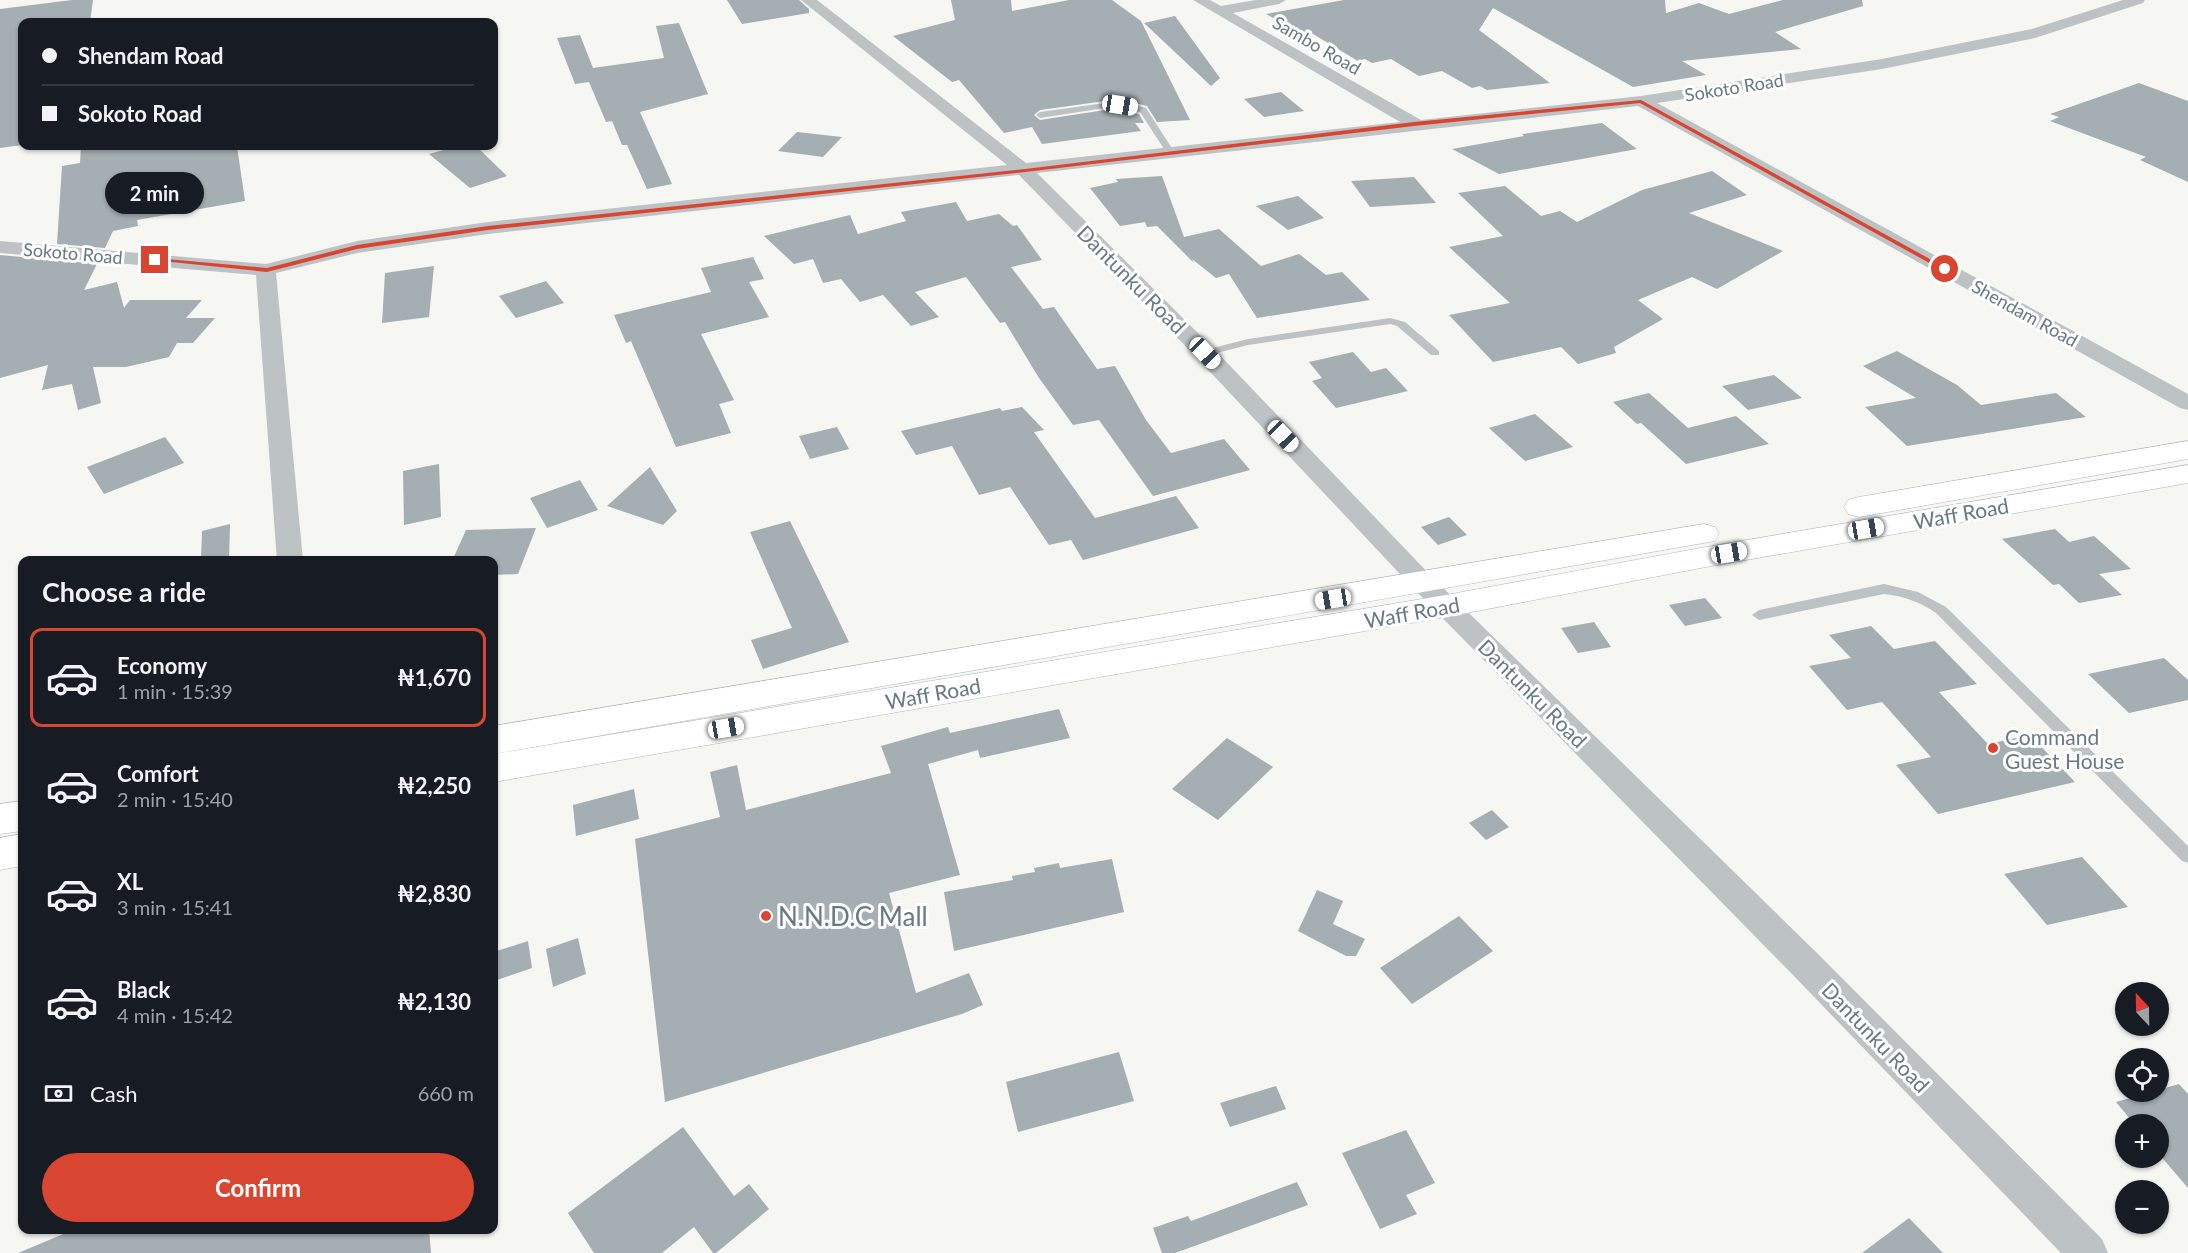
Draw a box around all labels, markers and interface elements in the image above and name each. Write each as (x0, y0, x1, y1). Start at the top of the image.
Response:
street label: Sambo Road (1269, 11, 1365, 79)
text: Shendam Road (78, 42, 224, 69)
street label: Sokoto Road (1683, 68, 1785, 106)
car (1101, 93, 1139, 117)
text: Sokoto Road (78, 100, 202, 127)
callout: 2 min (106, 173, 204, 215)
text: 2 min (130, 181, 179, 205)
street label: Dantunku Road (1073, 220, 1191, 338)
street label: Sokoto Road (22, 238, 124, 268)
route end (141, 246, 168, 273)
route start (1931, 255, 1958, 282)
street label: Shendam Road (1968, 275, 2082, 351)
car (1186, 334, 1224, 372)
car (1264, 417, 1302, 455)
street label: Waff Road (1911, 492, 2011, 534)
car (1847, 517, 1885, 541)
car (1710, 541, 1748, 565)
text: Choose a ride (42, 575, 206, 608)
car (1314, 587, 1352, 611)
street label: Waff Road (1362, 591, 1462, 633)
street label: Dantunku Road (1474, 634, 1592, 752)
icon: car (45, 651, 99, 705)
text: Economy (117, 652, 207, 679)
text: ₦1,670 (397, 664, 471, 691)
street label: Waff Road (883, 672, 983, 714)
text: 1 min · 15:39 (117, 679, 233, 703)
car (707, 716, 745, 740)
place label: Command Guest House (2005, 724, 2124, 773)
marker: Command Guest House (1986, 741, 2000, 755)
icon: car (45, 759, 99, 813)
text: Comfort (117, 760, 199, 787)
text: ₦2,250 (397, 772, 471, 799)
text: 2 min · 15:40 (117, 787, 233, 811)
icon: car (45, 867, 99, 921)
text: XL (117, 868, 143, 895)
text: ₦2,830 (397, 880, 471, 907)
text: 3 min · 15:41 (117, 895, 233, 919)
place label: N.N.D.C Mall (778, 900, 928, 932)
marker: N.N.D.C Mall (759, 909, 773, 923)
icon: car (45, 975, 99, 1029)
text: Black (117, 976, 170, 1003)
street label: Dantunku Road (1817, 977, 1935, 1097)
north arrow (2115, 982, 2169, 1036)
map controls (2115, 982, 2169, 1234)
text: ₦2,130 (397, 988, 471, 1015)
text: 4 min · 15:42 (117, 1003, 233, 1027)
button: locate (2115, 1048, 2169, 1102)
icon: cash (42, 1077, 75, 1110)
text: Cash (90, 1080, 137, 1107)
text: 660 m (418, 1081, 474, 1105)
button: + (2115, 1114, 2169, 1168)
button: Confirm (42, 1153, 474, 1222)
button: − (2115, 1180, 2169, 1234)

